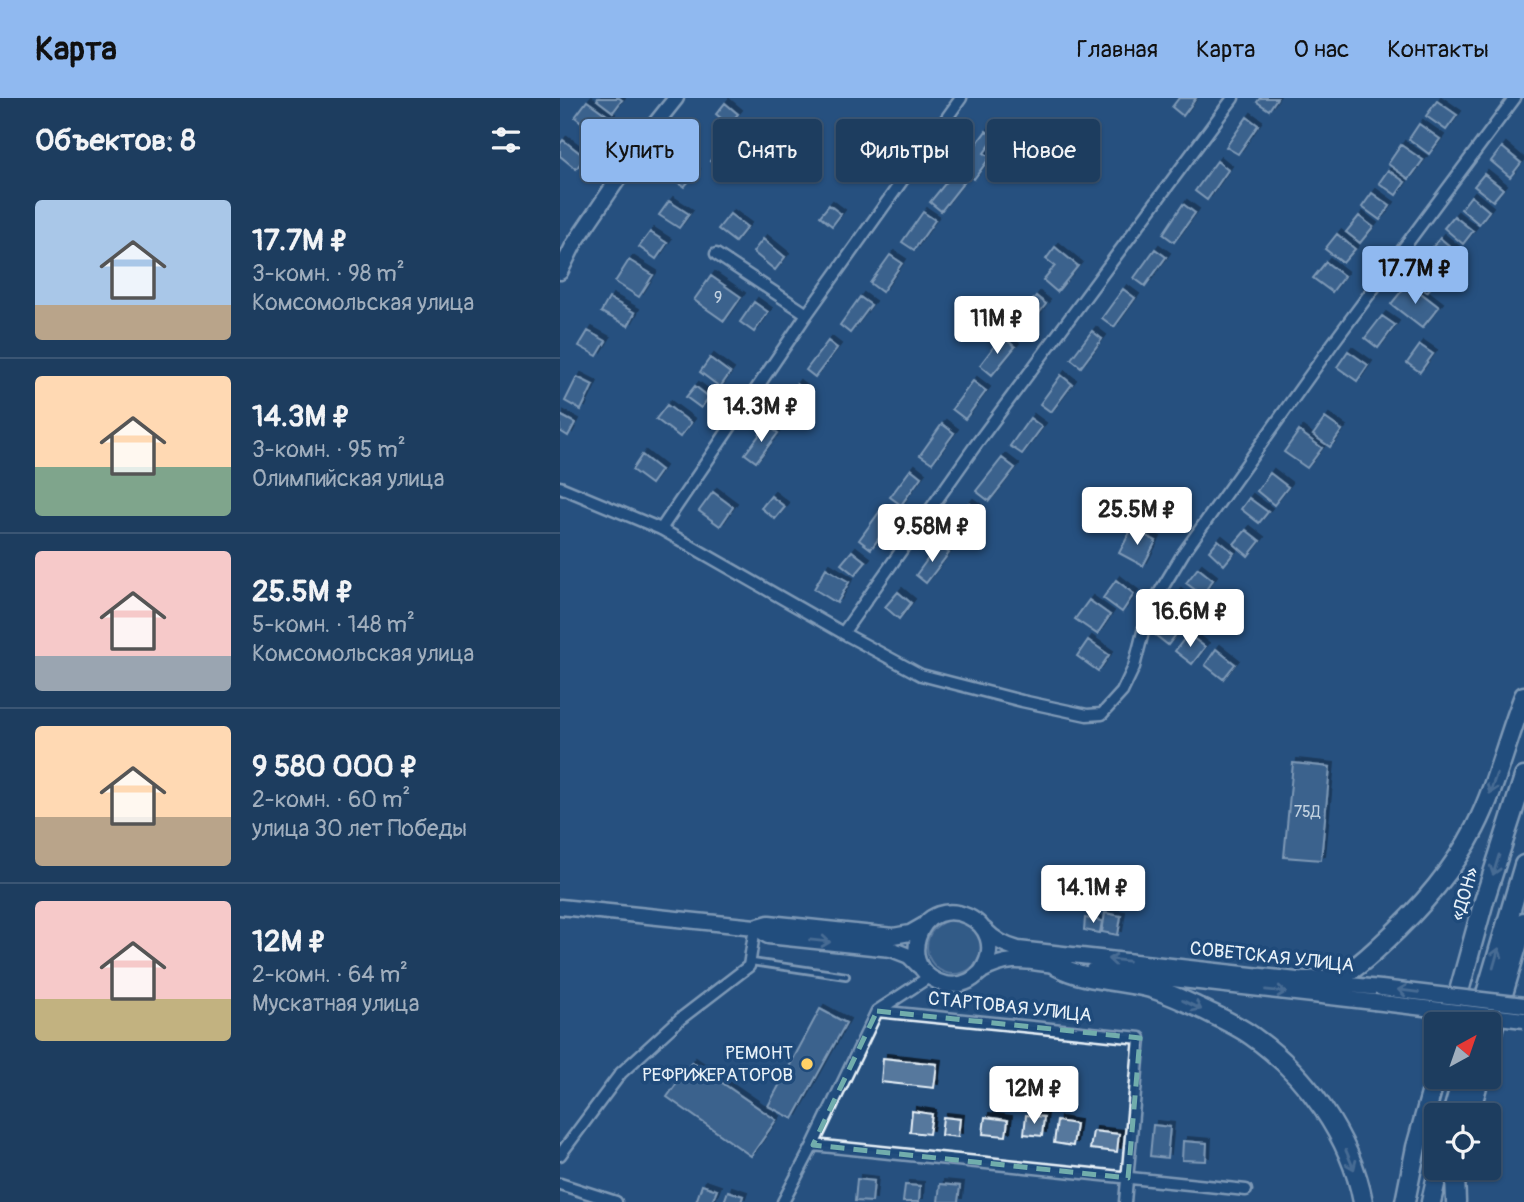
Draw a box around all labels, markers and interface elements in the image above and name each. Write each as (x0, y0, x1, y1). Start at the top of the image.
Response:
text: Карта (35, 29, 117, 70)
text: Главная (1077, 35, 1158, 64)
text: Карта (1196, 35, 1256, 64)
text: О нас (1294, 35, 1349, 64)
text: Контакты (1387, 35, 1489, 64)
chip: Купить (581, 119, 699, 182)
chip: Снять (713, 119, 822, 182)
chip: Фильтры (836, 119, 973, 182)
chip: Новое (987, 119, 1100, 182)
icon: filters (487, 121, 525, 159)
text: Объектов: 8 (35, 122, 196, 159)
text: 17.7M ₽ (252, 222, 348, 259)
icon: home (91, 228, 175, 312)
pin: 17.7M ₽ (1350, 246, 1480, 306)
text: 17.7M ₽ (1378, 254, 1452, 283)
text: 3-комн. · 98 m² (252, 259, 405, 288)
text: Комсомольская улица (252, 288, 474, 317)
house number: 9 (714, 288, 722, 308)
pin: 11M ₽ (948, 296, 1046, 356)
text: 11M ₽ (970, 304, 1024, 333)
pin: 14.3M ₽ (696, 384, 826, 444)
text: 14.3M ₽ (723, 392, 799, 421)
text: 14.3M ₽ (252, 398, 351, 435)
icon: home (91, 404, 175, 488)
text: 3-комн. · 95 m² (252, 435, 406, 464)
text: Олимпийская улица (252, 464, 444, 493)
pin: 25.5M ₽ (1072, 488, 1202, 547)
text: 25.5M ₽ (1098, 495, 1176, 524)
pin: 9.58M ₽ (867, 504, 997, 564)
text: 9.58M ₽ (894, 512, 970, 541)
text: 25.5M ₽ (252, 573, 354, 610)
icon: home (91, 579, 175, 663)
pin: 16.6M ₽ (1125, 589, 1255, 649)
text: 16.6M ₽ (1152, 597, 1228, 626)
text: 5-комн. · 148 m² (252, 610, 415, 639)
text: Комсомольская улица (252, 639, 474, 668)
text: 9 580 000 ₽ (252, 748, 418, 785)
icon: home (91, 754, 175, 838)
one-way arrow (1486, 772, 1498, 794)
text: 2-комн. · 60 m² (252, 785, 410, 814)
house number: 75Д (1294, 802, 1321, 822)
text: улица 30 лет Победы (252, 814, 467, 843)
one-way arrow (1488, 854, 1501, 876)
street label: «ДОН» (1446, 864, 1485, 924)
pin: 14.1M ₽ (1028, 866, 1158, 925)
text: 14.1M ₽ (1057, 873, 1129, 902)
text: 12M ₽ (252, 923, 327, 960)
icon: home (91, 929, 175, 1013)
one-way arrow (809, 935, 831, 948)
street label: СОВЕТСКАЯ УЛИЦА (1189, 936, 1355, 978)
one-way arrow (1490, 947, 1503, 970)
one-way arrow (1107, 953, 1130, 966)
text: 2-комн. · 64 m² (252, 960, 408, 989)
one-way arrow (1264, 984, 1286, 997)
one-way arrow (1397, 985, 1419, 998)
street label: СТАРТОВАЯ УЛИЦА (927, 986, 1093, 1028)
text: Мускатная улица (252, 989, 419, 1018)
one-way arrow (1182, 999, 1203, 1012)
north arrow (1424, 1012, 1502, 1088)
map controls (1424, 1012, 1501, 1180)
place label: РЕМОНТ РЕФРИЖЕРАТОРОВ (642, 1041, 793, 1087)
marker: РЕМОНТ РЕФРИЖЕРАТОРОВ (799, 1056, 815, 1072)
pin: 12M ₽ (985, 1066, 1083, 1126)
text: 12M ₽ (1005, 1074, 1063, 1103)
button: locate (1424, 1103, 1501, 1180)
one-way arrow (1344, 1149, 1357, 1170)

